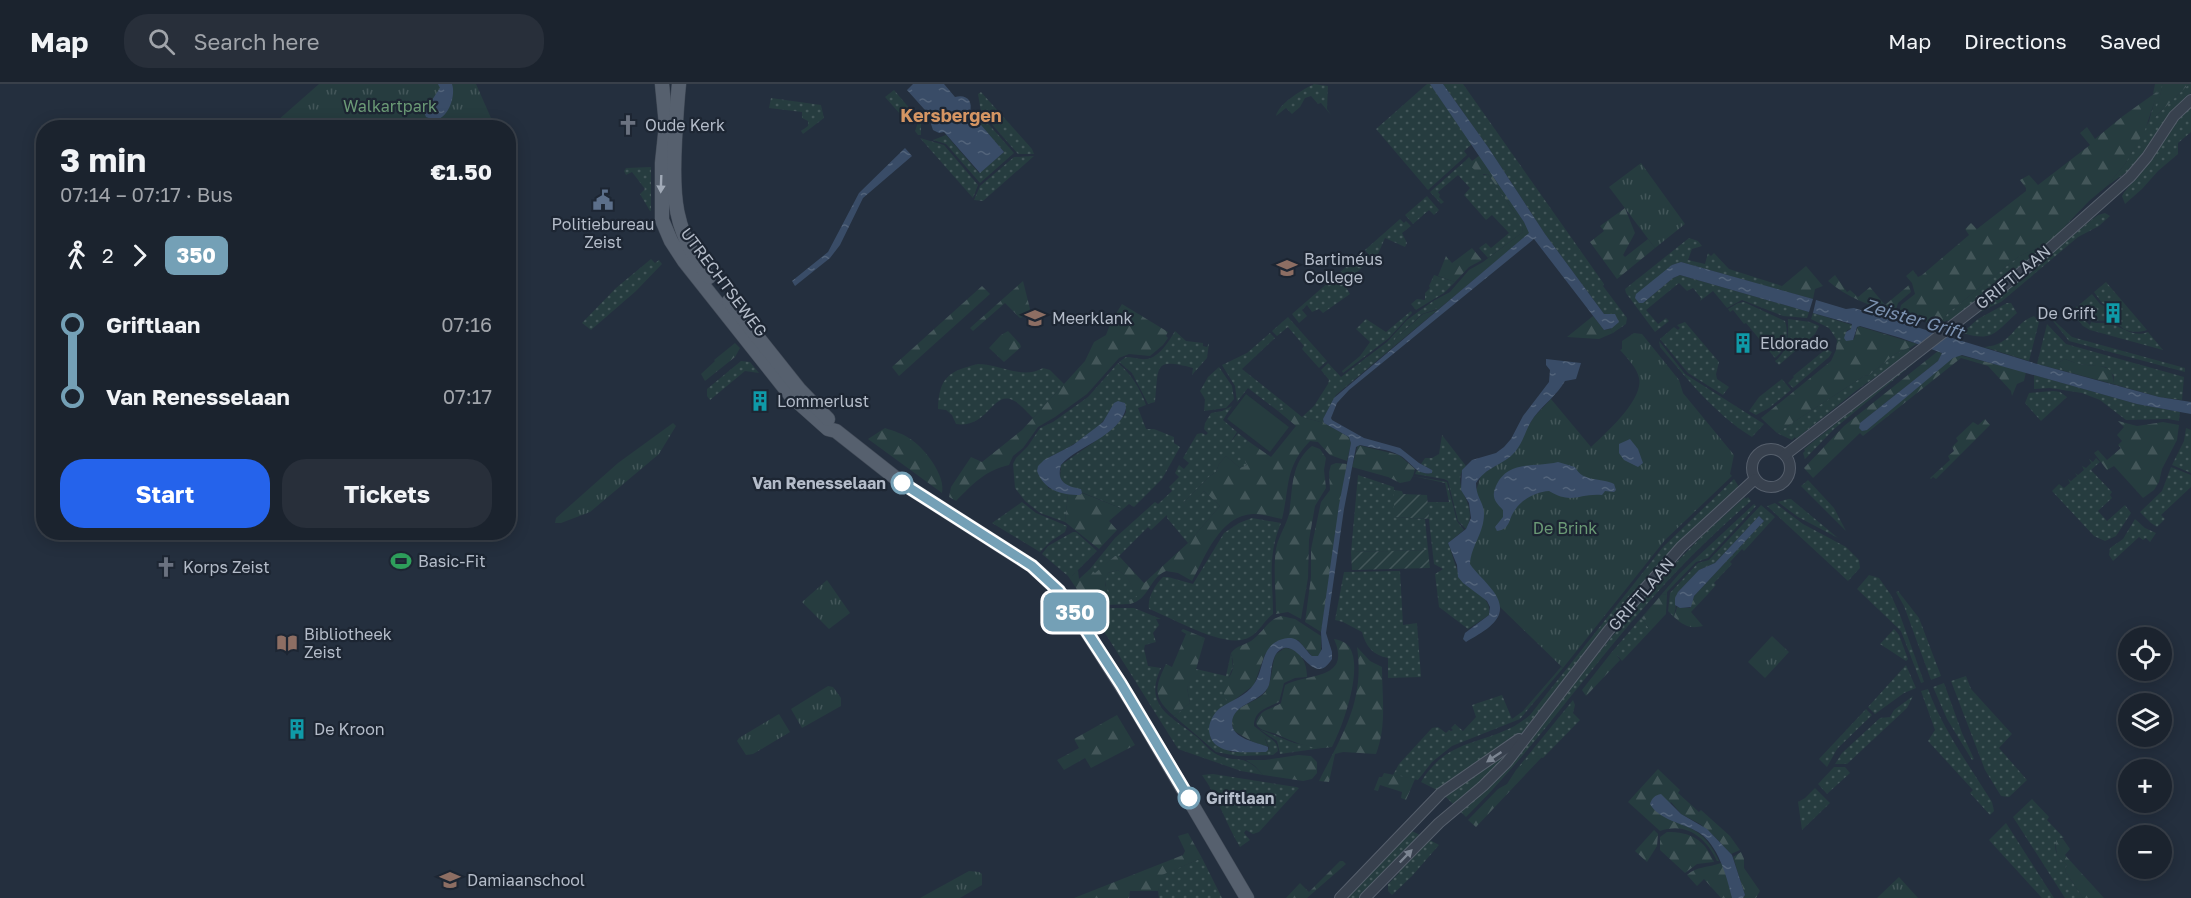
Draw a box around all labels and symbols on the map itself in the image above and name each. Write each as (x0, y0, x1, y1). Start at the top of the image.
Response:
park label: Walkartpark (343, 96, 437, 116)
district label: Kersbergen (900, 104, 1002, 126)
church icon: Oude Kerk (616, 113, 640, 137)
place label: Oude Kerk (645, 115, 725, 135)
one-way arrow (657, 174, 666, 193)
public building icon: Politiebureau Zeist (591, 188, 615, 212)
place label: Politiebureau Zeist (552, 214, 654, 252)
street label: UTRECHTSEWEG (677, 224, 771, 340)
street label: GRIFTLAAN (1972, 241, 2054, 313)
place label: Bartiméus College (1304, 249, 1383, 287)
school or university icon: Bartiméus College (1275, 256, 1299, 280)
water label: Zeister Grift (1862, 293, 1968, 343)
building icon: De Grift (2101, 301, 2125, 325)
place label: De Grift (2037, 303, 2096, 323)
school or university icon: Meerklank (1023, 306, 1047, 330)
place label: Meerklank (1052, 308, 1133, 328)
building icon: Eldorado (1731, 331, 1755, 355)
place label: Eldorado (1760, 333, 1829, 353)
building icon: Lommerlust (748, 389, 772, 413)
place label: Lommerlust (777, 391, 869, 411)
marker: Van Renesselaan (891, 472, 913, 494)
place label: Van Renesselaan (752, 473, 886, 493)
park label: De Brink (1533, 518, 1597, 538)
sports icon: Basic-Fit (389, 549, 413, 573)
place label: Basic-Fit (418, 551, 486, 571)
street label: GRIFTLAAN (1604, 553, 1678, 635)
church icon: Korps Zeist (154, 555, 178, 579)
place label: Korps Zeist (183, 557, 270, 577)
line badge: 350 (1040, 592, 1110, 632)
place label: Bibliotheek Zeist (304, 624, 392, 662)
library icon: Bibliotheek Zeist (275, 631, 299, 655)
building icon: De Kroon (285, 717, 309, 741)
place label: De Kroon (314, 719, 385, 739)
one-way arrow (1485, 751, 1502, 762)
marker: Griftlaan (1178, 787, 1200, 809)
place label: Griftlaan (1206, 788, 1275, 808)
one-way arrow (1399, 849, 1413, 864)
school or university icon: Damiaanschool (438, 868, 462, 892)
place label: Damiaanschool (467, 870, 585, 890)

